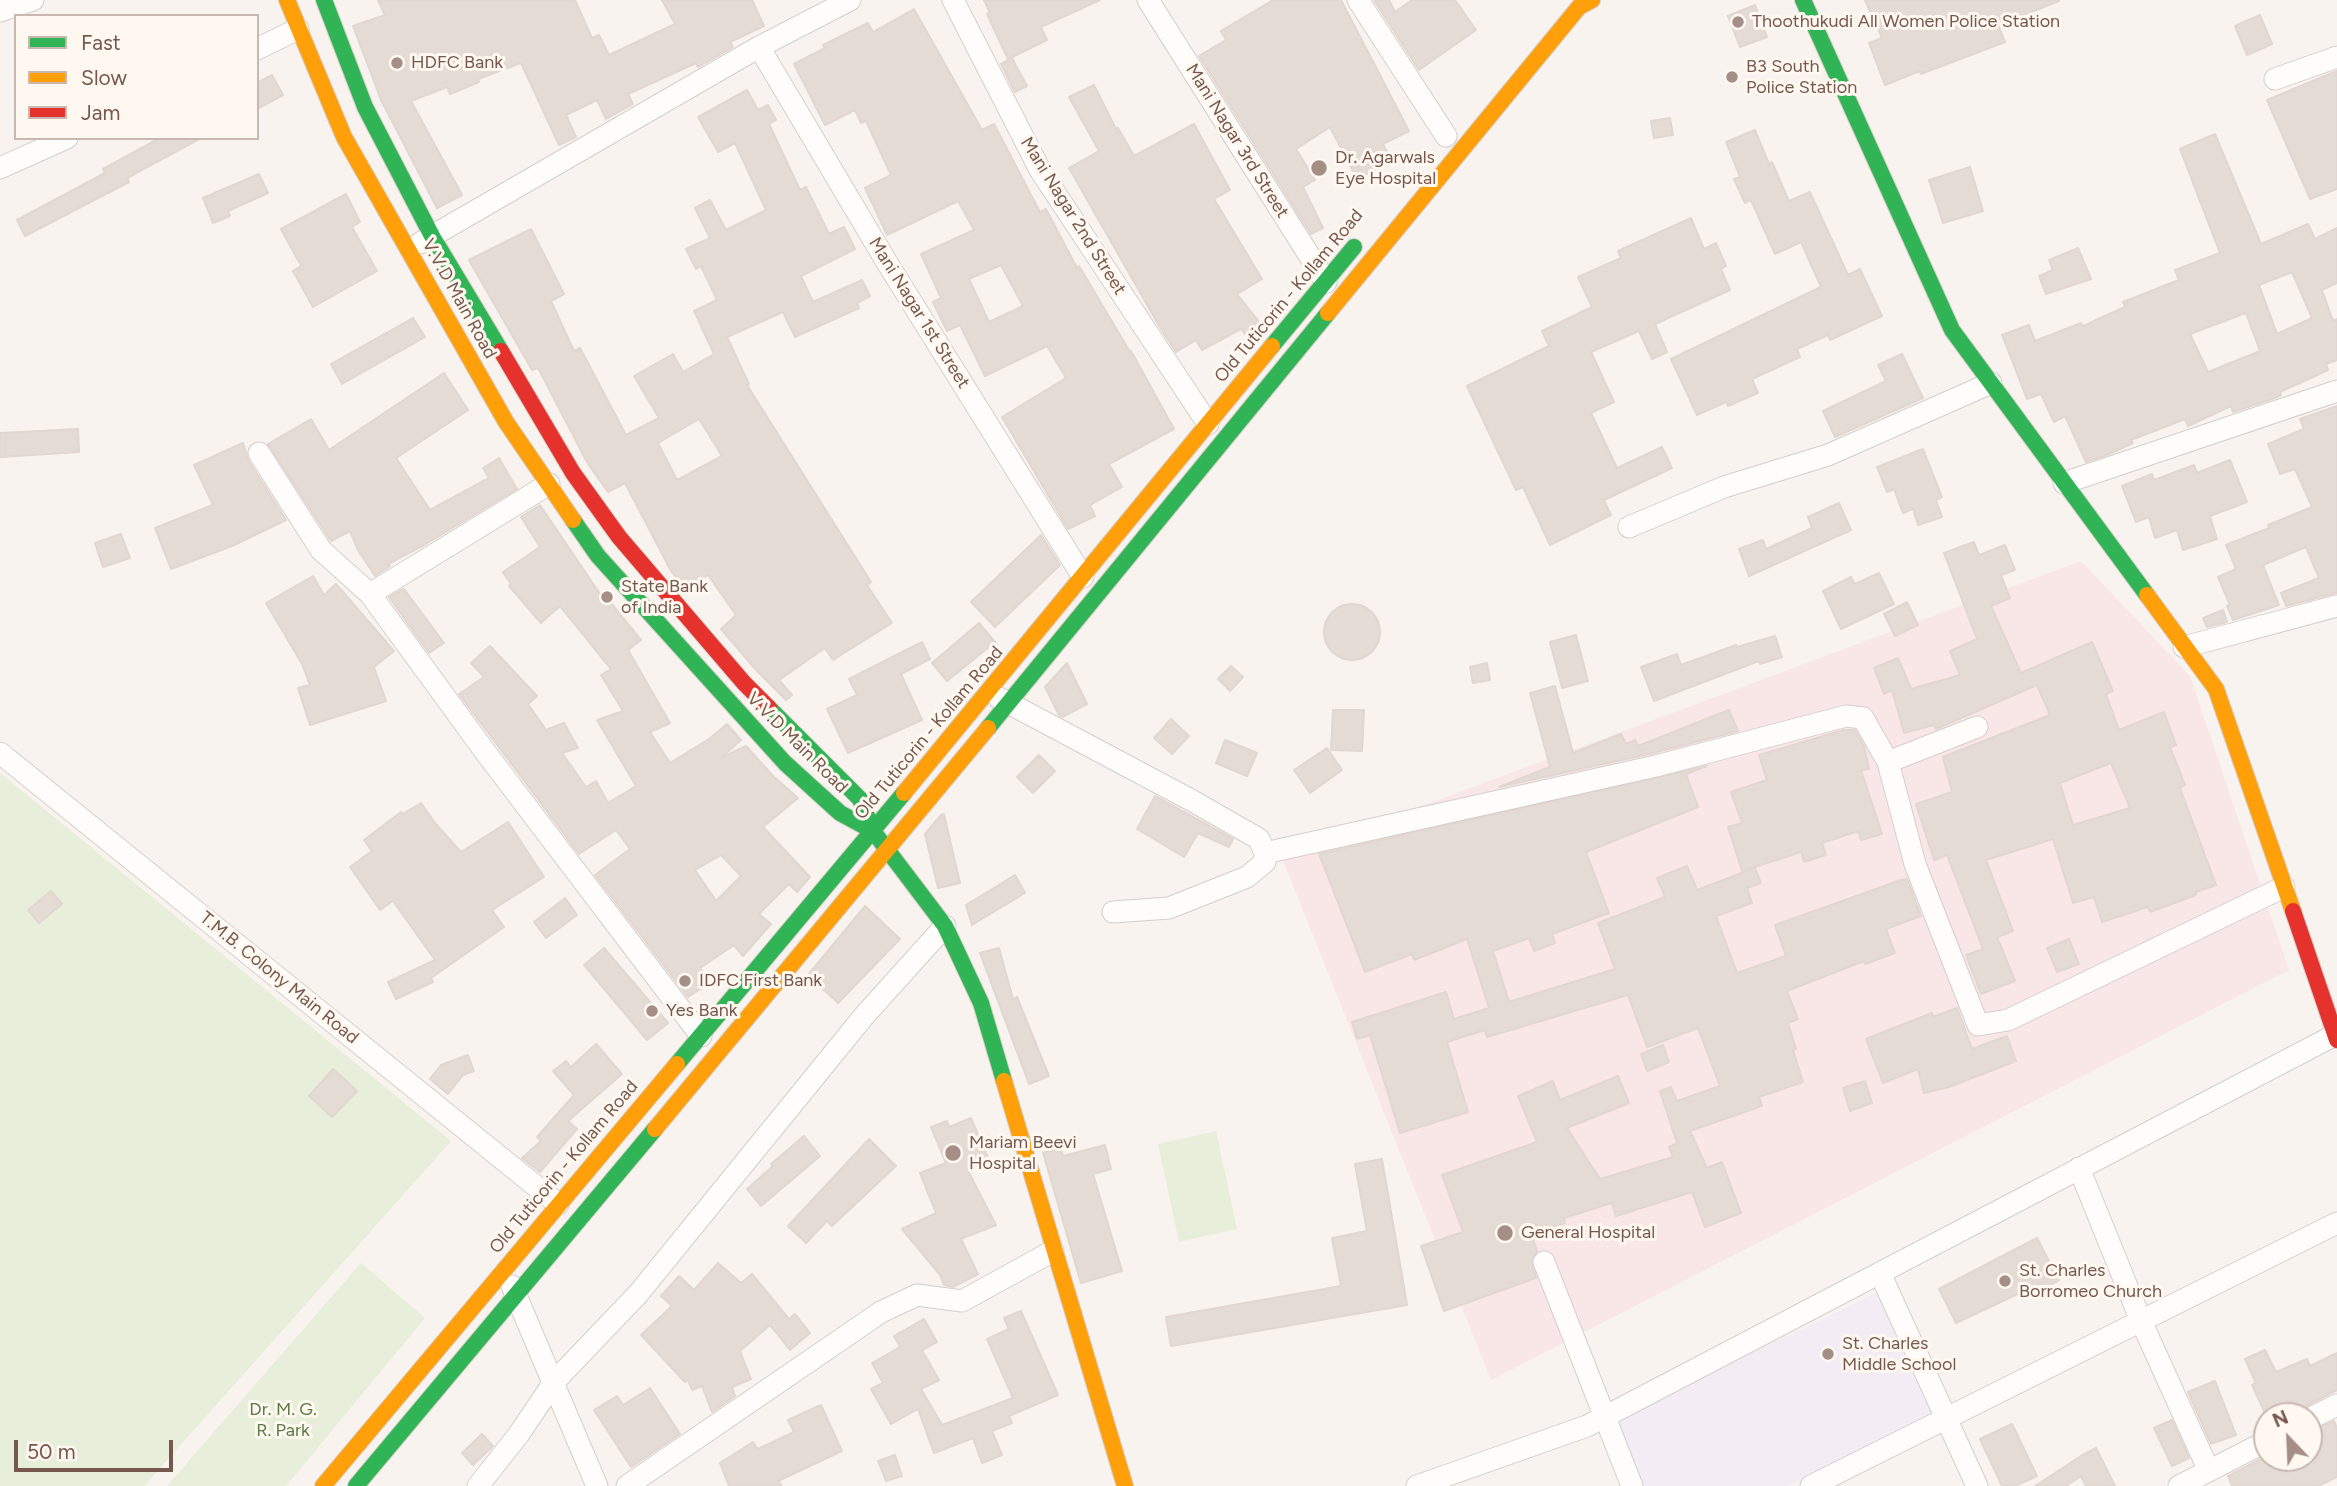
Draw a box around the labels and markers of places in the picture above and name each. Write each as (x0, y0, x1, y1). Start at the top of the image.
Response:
place label: Thoothukudi All Women Police Station (1752, 11, 2060, 33)
marker: Thoothukudi All Women Police Station (1730, 14, 1746, 30)
place label: HDFC Bank (411, 52, 503, 74)
marker: HDFC Bank (389, 55, 405, 71)
place label: B3 South Police Station (1746, 56, 1857, 98)
marker: B3 South Police Station (1724, 69, 1740, 85)
place label: Dr. Agarwals Eye Hospital (1335, 147, 1436, 190)
marker: Dr. Agarwals Eye Hospital (1309, 158, 1329, 178)
place label: State Bank of India (621, 576, 708, 618)
marker: State Bank of India (599, 589, 615, 605)
place label: IDFC First Bank (699, 970, 822, 992)
marker: IDFC First Bank (677, 973, 693, 989)
place label: Yes Bank (666, 1000, 737, 1022)
marker: Yes Bank (644, 1003, 660, 1019)
place label: Mariam Beevi Hospital (969, 1132, 1077, 1174)
marker: Mariam Beevi Hospital (943, 1143, 963, 1163)
place label: General Hospital (1521, 1222, 1655, 1244)
marker: General Hospital (1495, 1223, 1515, 1243)
place label: St. Charles Borromeo Church (2019, 1260, 2162, 1302)
marker: St. Charles Borromeo Church (1997, 1273, 2013, 1289)
place label: St. Charles Middle School (1842, 1333, 1956, 1376)
marker: St. Charles Middle School (1820, 1346, 1836, 1362)

